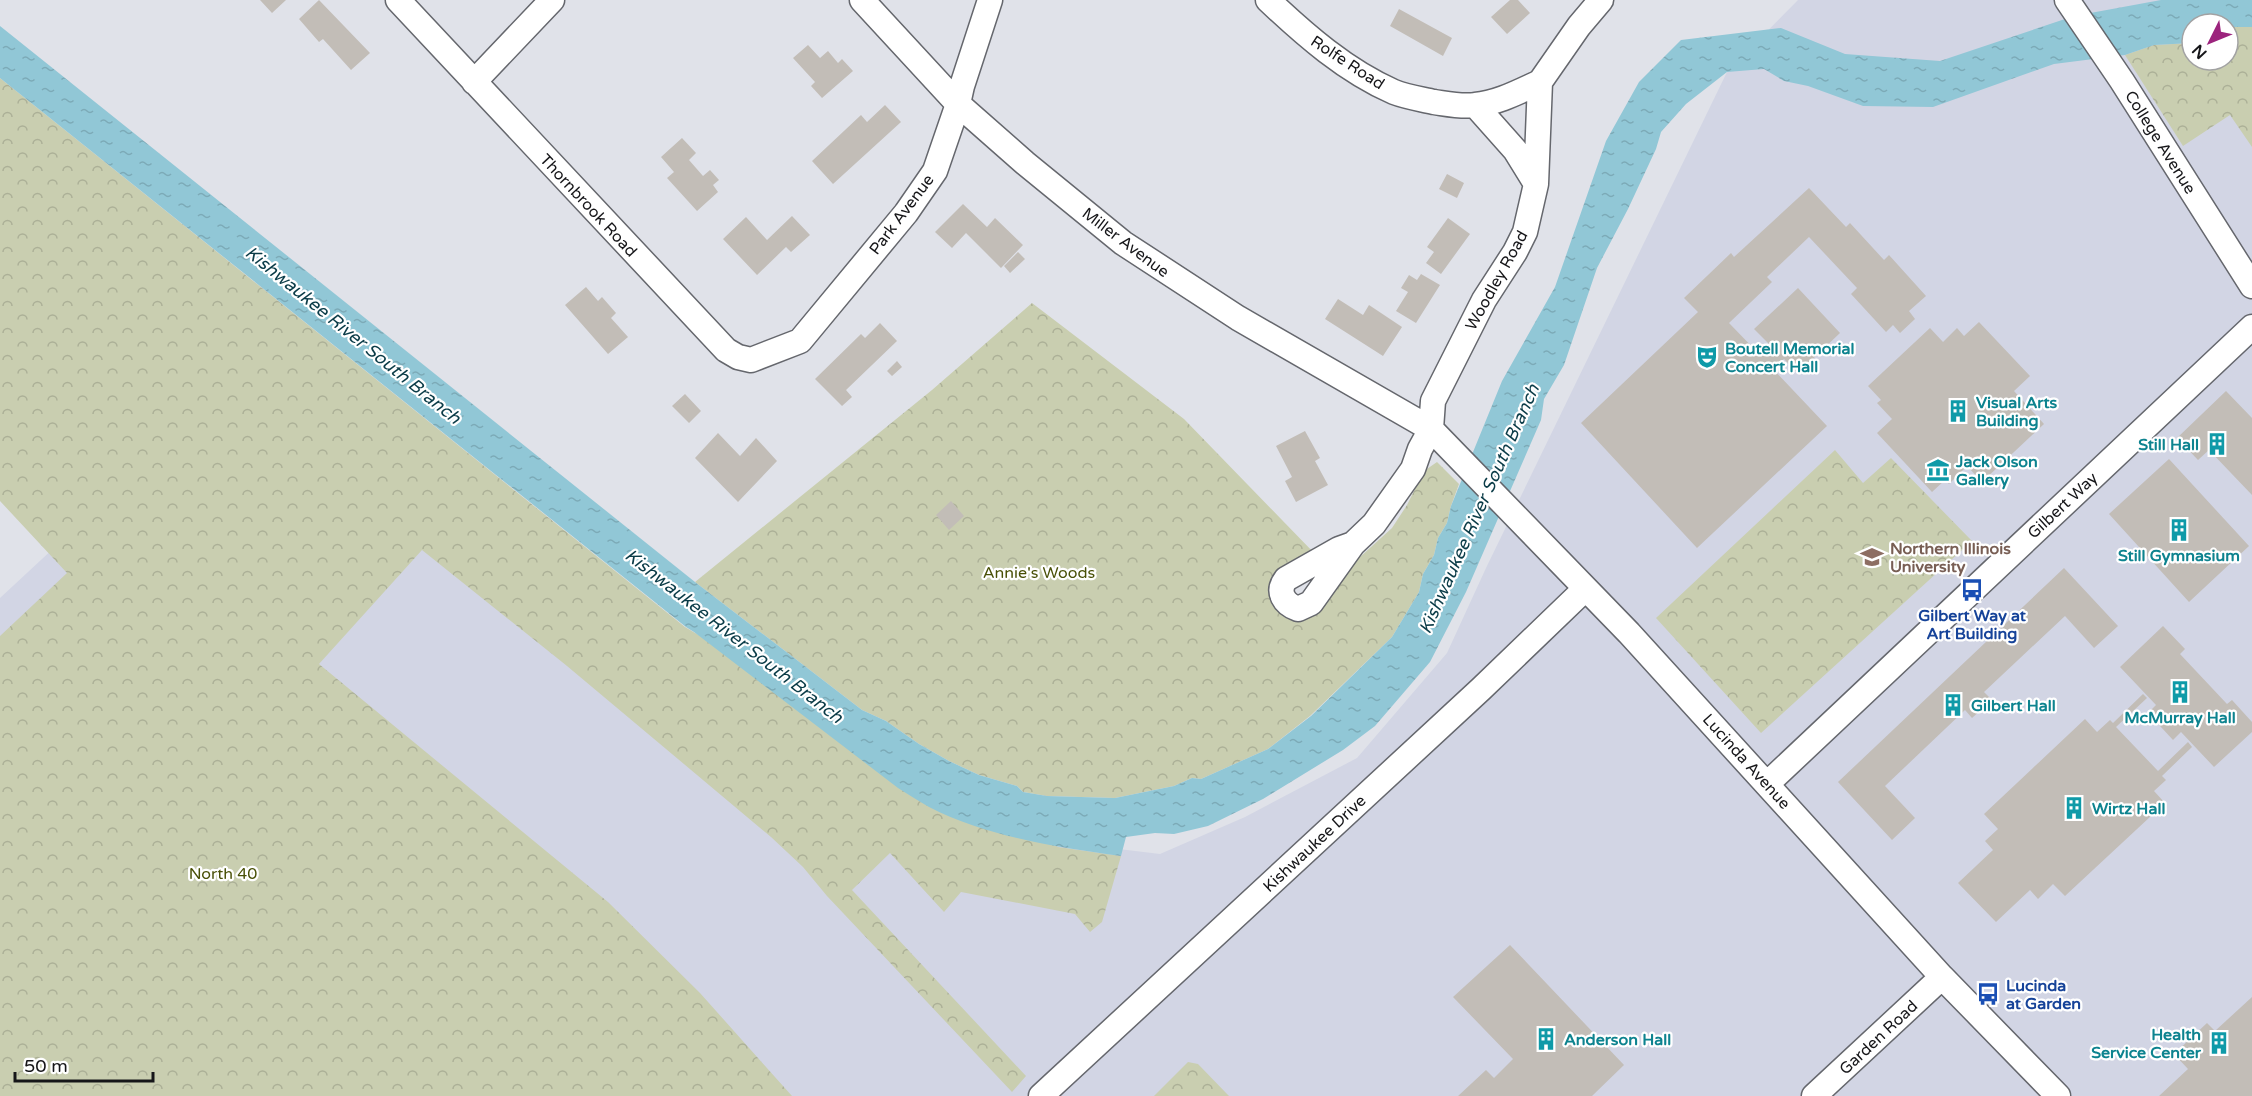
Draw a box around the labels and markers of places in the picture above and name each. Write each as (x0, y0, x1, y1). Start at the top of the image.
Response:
place label: Boutell Memorial Concert Hall (1725, 339, 1854, 377)
theatre icon: Boutell Memorial Concert Hall (1694, 344, 1720, 370)
place label: Visual Arts Building (1976, 393, 2058, 431)
building icon: Visual Arts Building (1945, 398, 1971, 424)
building icon: Still Hall (2204, 431, 2230, 457)
place label: Still Hall (2138, 435, 2199, 455)
place label: Jack Olson Gallery (1955, 452, 2038, 490)
museum icon: Jack Olson Gallery (1925, 457, 1951, 483)
building icon: Still Gymnasium (2166, 517, 2192, 543)
place label: Northern Illinois University (1890, 539, 2011, 577)
school or university icon: Northern Illinois University (1859, 544, 1885, 570)
place label: Still Gymnasium (2118, 546, 2240, 566)
bus stop icon: Gilbert Way at Art Building (1959, 577, 1985, 603)
place label: Gilbert Way at Art Building (1918, 606, 2027, 644)
building icon: McMurray Hall (2167, 679, 2193, 705)
building icon: Gilbert Hall (1940, 692, 1966, 718)
place label: Gilbert Hall (1971, 696, 2056, 716)
place label: McMurray Hall (2124, 708, 2236, 728)
building icon: Wirtz Hall (2061, 795, 2087, 821)
place label: Wirtz Hall (2092, 799, 2165, 819)
place label: Lucinda at Garden (2006, 976, 2081, 1014)
bus stop icon: Lucinda at Garden (1975, 981, 2001, 1007)
place label: Health Service Center (2091, 1025, 2202, 1063)
building icon: Anderson Hall (1533, 1026, 1559, 1052)
place label: Anderson Hall (1564, 1030, 1671, 1050)
building icon: Health Service Center (2206, 1030, 2232, 1056)

